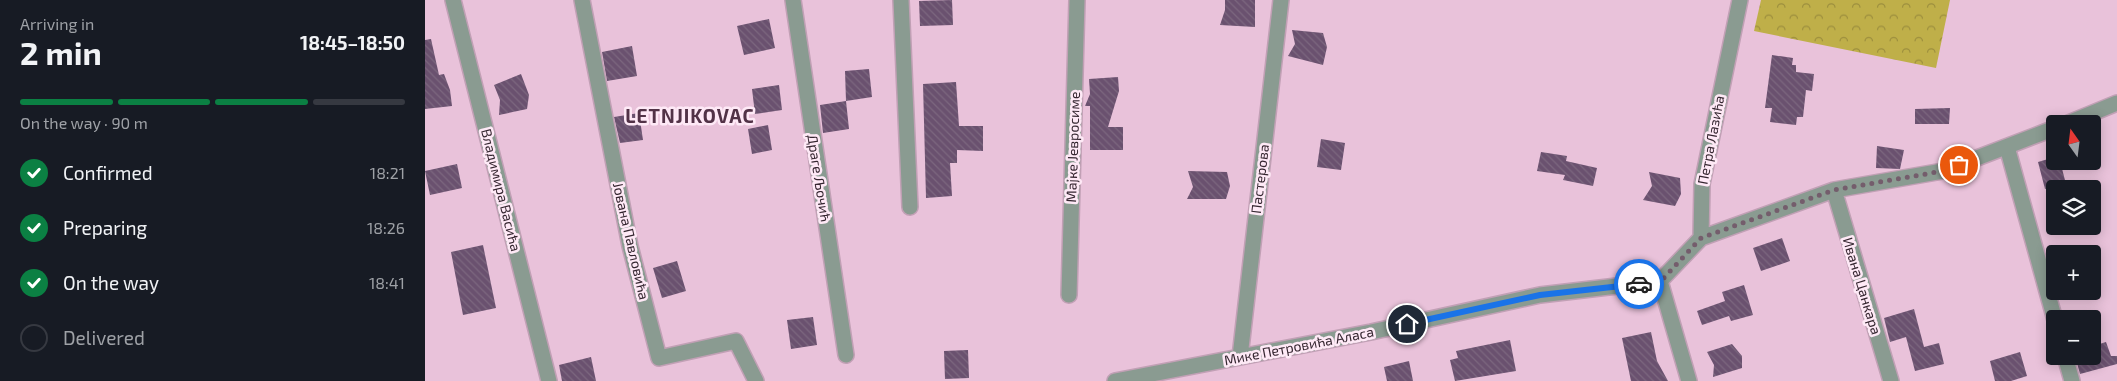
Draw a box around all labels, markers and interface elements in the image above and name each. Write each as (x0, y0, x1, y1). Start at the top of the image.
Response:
text: Arriving in (20, 14, 94, 33)
text: 18:45–18:50 (300, 31, 405, 54)
text: 2 min (20, 33, 102, 71)
street label: Мајке Јевросиме (1062, 91, 1083, 203)
street label: Петра Лазића (1694, 94, 1727, 186)
district label: LETNJIKOVAC (625, 104, 755, 127)
text: On the way · 90 m (20, 113, 148, 132)
north arrow (2046, 115, 2101, 170)
map controls (2046, 115, 2101, 365)
street label: Владимира Васића (478, 127, 525, 253)
street label: Драге Љочић (804, 133, 835, 223)
street label: Пастерова (1247, 143, 1272, 215)
pin (1938, 144, 1980, 186)
icon: bag (1945, 151, 1973, 179)
icon: check (20, 159, 48, 187)
text: Confirmed (63, 161, 153, 184)
text: 18:21 (370, 163, 405, 182)
button: layers (2046, 180, 2101, 235)
street label: Јована Павловића (610, 181, 653, 301)
icon: check (20, 214, 48, 242)
text: Preparing (63, 216, 147, 239)
text: 18:26 (367, 218, 405, 237)
street label: Ивана Цанкара (1840, 235, 1885, 337)
button: + (2046, 245, 2101, 300)
courier (1614, 259, 1664, 309)
icon: check (20, 269, 48, 297)
icon: car (1625, 270, 1653, 298)
text: On the way (63, 271, 159, 294)
text: 18:41 (369, 273, 405, 292)
pin (1386, 303, 1428, 345)
icon: home (1393, 310, 1421, 338)
button: − (2046, 310, 2101, 365)
street label: Мике Петровића Аласа (1223, 323, 1375, 368)
text: Delivered (63, 326, 145, 349)

